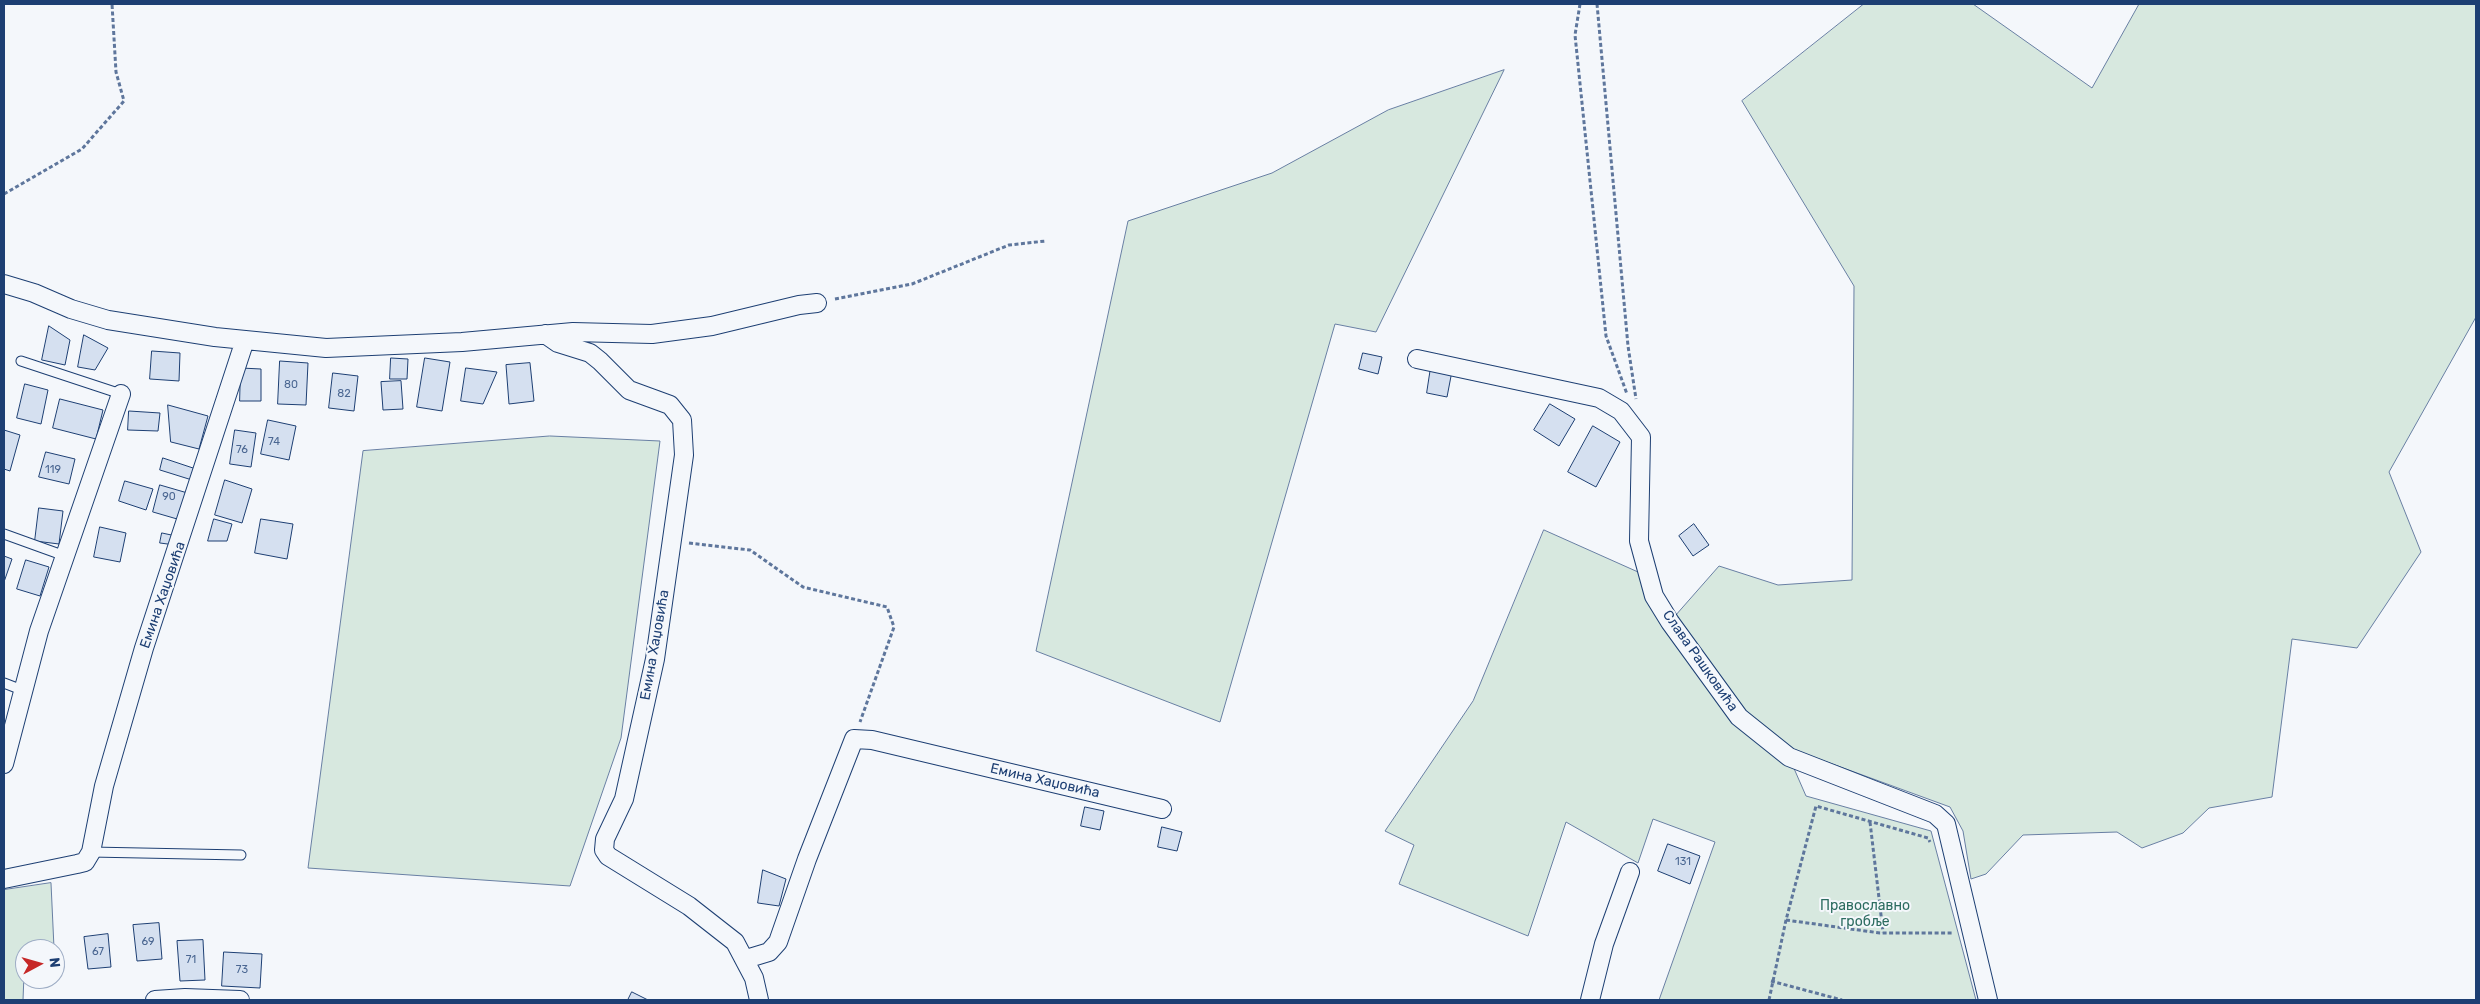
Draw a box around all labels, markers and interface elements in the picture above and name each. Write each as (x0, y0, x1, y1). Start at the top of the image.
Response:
house number: 80 (284, 378, 298, 392)
house number: 82 (337, 387, 351, 401)
house number: 74 (268, 435, 280, 449)
house number: 76 (236, 443, 248, 457)
house number: 119 (45, 463, 61, 477)
house number: 90 (162, 490, 176, 504)
street label: Емина Хаџовића (137, 539, 189, 651)
street label: Емина Хаџовића (637, 588, 673, 702)
street label: Слава Рашковића (1659, 607, 1741, 715)
street label: Емина Хаџовића (989, 760, 1101, 802)
house number: 131 (1675, 855, 1691, 869)
park label: Православно гробље (1820, 898, 1910, 930)
house number: 69 (141, 935, 155, 949)
north arrow (15, 939, 65, 989)
house number: 67 (92, 945, 104, 959)
house number: 71 (186, 953, 196, 967)
text: N (45, 957, 63, 968)
house number: 73 (236, 963, 248, 977)

